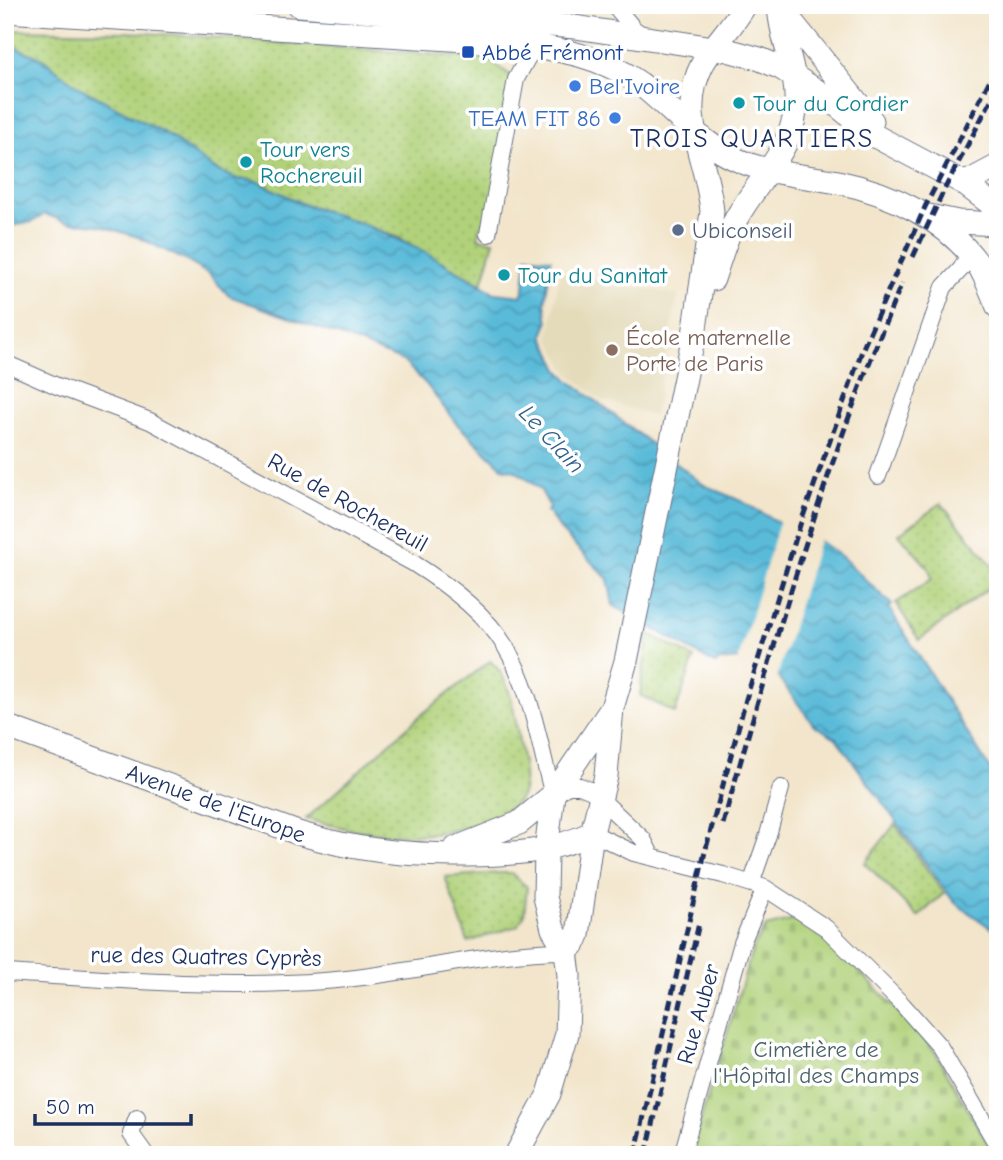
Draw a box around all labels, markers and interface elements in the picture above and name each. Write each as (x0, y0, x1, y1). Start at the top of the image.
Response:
place label: Abbé Frémont (482, 39, 624, 66)
marker: Abbé Frémont (460, 44, 476, 60)
place label: Bel'Ivoire (589, 73, 680, 100)
marker: Bel'Ivoire (567, 78, 583, 94)
place label: Tour du Cordier (753, 90, 909, 117)
marker: Tour du Cordier (731, 95, 747, 111)
place label: TEAM FIT 86 (469, 105, 601, 132)
marker: TEAM FIT 86 (607, 110, 623, 126)
district label: TROIS QUARTIERS (630, 124, 874, 154)
place label: Tour vers Rochereuil (260, 136, 363, 189)
marker: Tour vers Rochereuil (238, 154, 254, 170)
place label: Ubiconseil (692, 217, 793, 244)
marker: Ubiconseil (670, 222, 686, 238)
place label: Tour du Sanitat (518, 262, 669, 289)
marker: Tour du Sanitat (496, 267, 512, 283)
place label: École maternelle Porte de Paris (626, 324, 791, 377)
marker: École maternelle Porte de Paris (604, 342, 620, 358)
water label: Le Clain (513, 399, 591, 479)
street label: Rue de Rochereuil (263, 447, 433, 558)
street label: Avenue de l'Europe (122, 758, 309, 848)
street label: rue des Quatres Cyprès (90, 941, 322, 972)
street label: Rue Auber (671, 960, 726, 1067)
park label: Cimetière de l'Hôpital des Champs (713, 1036, 919, 1089)
scale bar (35, 1083, 191, 1127)
text: 50 m (46, 1095, 95, 1119)

